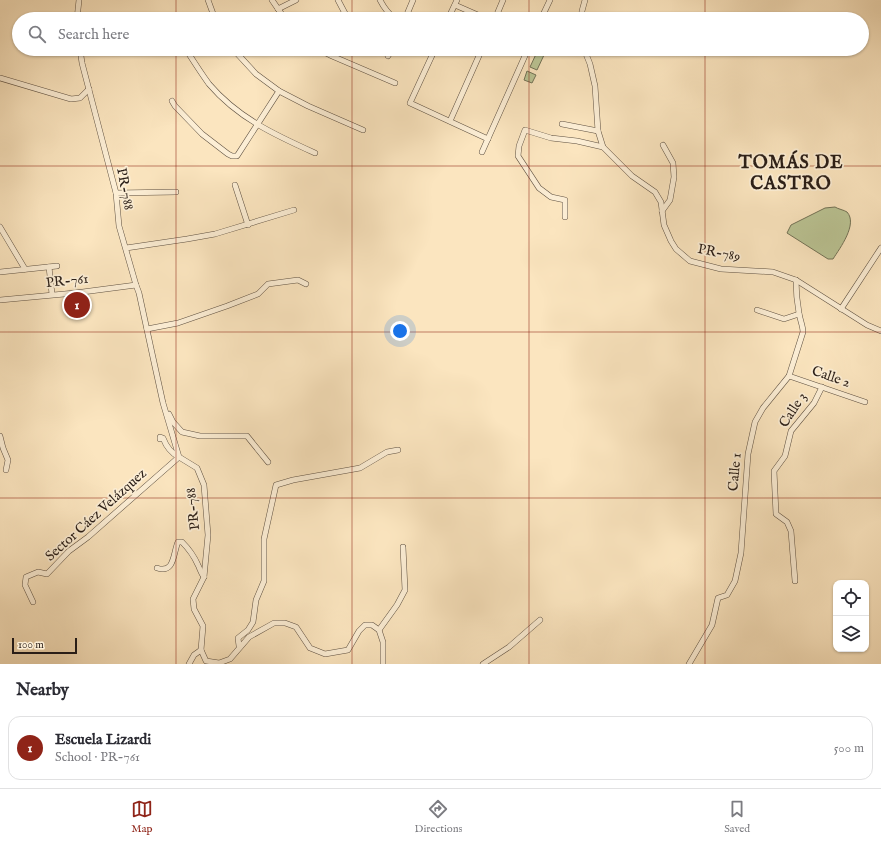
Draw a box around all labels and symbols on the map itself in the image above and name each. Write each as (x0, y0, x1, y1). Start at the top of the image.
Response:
district label: TOMÁS DE CASTRO (738, 150, 843, 196)
street label: PR-788 (112, 166, 138, 212)
street label: PR-789 (696, 240, 742, 266)
street label: PR-761 (45, 270, 89, 292)
pin: 1 (64, 290, 90, 320)
your location (390, 321, 410, 341)
street label: Calle 2 (809, 362, 853, 392)
street label: Calle 3 (775, 389, 811, 431)
street label: Calle 1 (724, 452, 746, 492)
street label: Sector Cáez Velázquez (42, 464, 151, 565)
street label: PR-788 (182, 487, 204, 531)
scale bar (12, 636, 77, 655)

